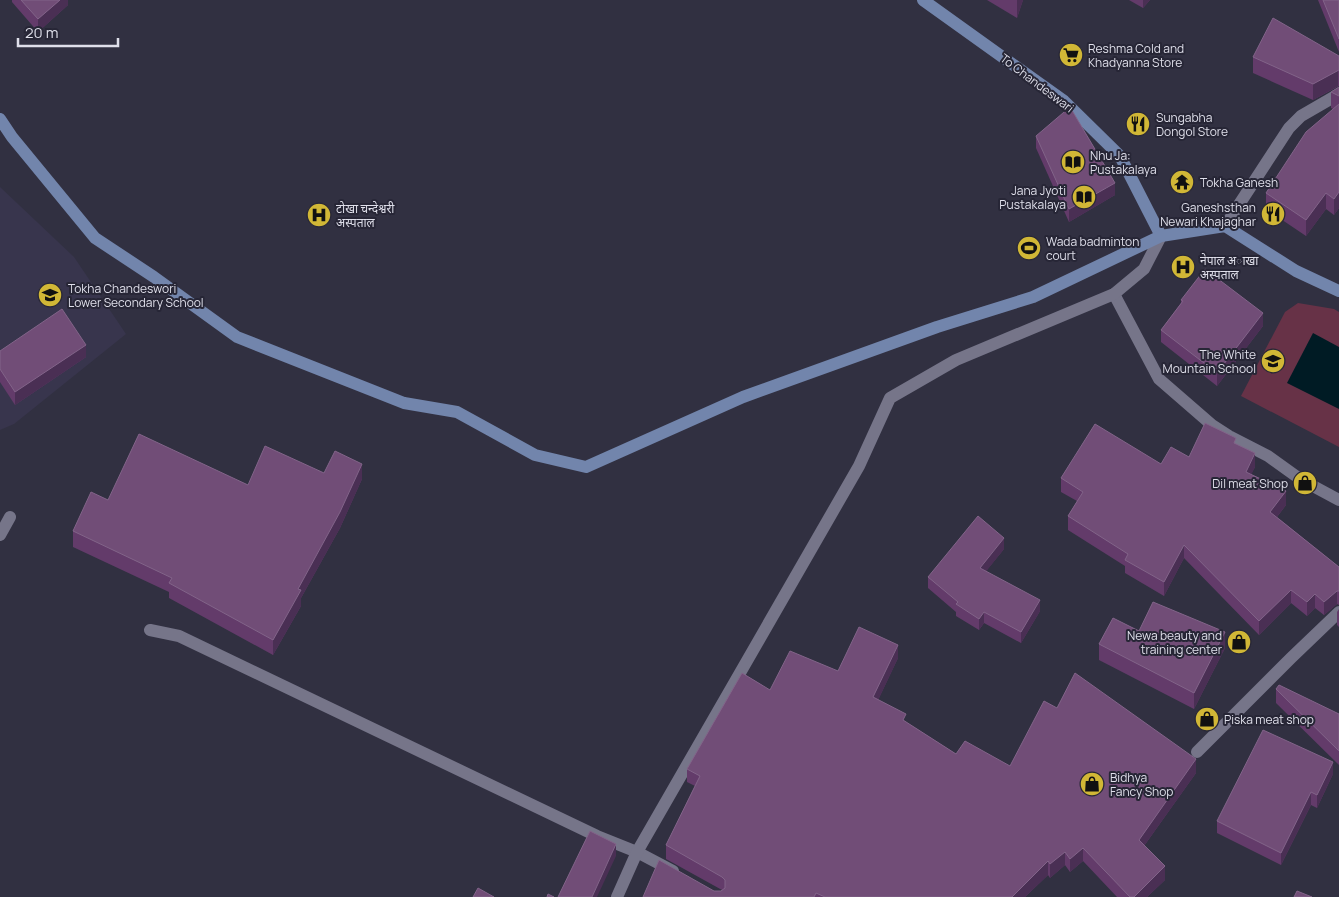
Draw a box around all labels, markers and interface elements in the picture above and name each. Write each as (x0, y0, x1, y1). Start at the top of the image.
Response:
scale bar (18, 15, 118, 47)
text: 20 m (25, 22, 58, 43)
place label: Reshma Cold and Khadyanna Store (1088, 40, 1184, 71)
supermarket icon: Reshma Cold and Khadyanna Store (1058, 42, 1084, 68)
street label: To Chandeswari (997, 50, 1077, 116)
place label: Sungabha Dongol Store (1156, 109, 1228, 140)
restaurant icon: Sungabha Dongol Store (1125, 111, 1151, 137)
place label: Nhu Ja: Pustakalaya (1090, 147, 1157, 178)
library icon: Nhu Ja: Pustakalaya (1060, 149, 1086, 175)
temple icon: Tokha Ganesh (1169, 169, 1195, 195)
place label: Tokha Ganesh (1200, 174, 1278, 191)
place label: Jana Jyoti Pustakalaya (999, 182, 1066, 213)
library icon: Jana Jyoti Pustakalaya (1071, 184, 1097, 210)
place label: Ganeshsthan Newari Khajaghar (1160, 199, 1257, 230)
place label: टोखा चन्देश्वरी अस्पताल (336, 200, 395, 231)
restaurant icon: Ganeshsthan Newari Khajaghar (1260, 201, 1286, 227)
hospital icon: टोखा चन्देश्वरी अस्पताल (306, 202, 332, 228)
place label: Wada badminton court (1046, 233, 1139, 264)
sports icon: Wada badminton court (1016, 235, 1042, 261)
place label: नेपाल अाखा अस्पताल (1200, 252, 1259, 283)
hospital icon: नेपाल अाखा अस्पताल (1170, 254, 1196, 280)
place label: Tokha Chandeswori Lower Secondary School (68, 280, 204, 311)
school or university icon: Tokha Chandeswori Lower Secondary School (37, 282, 63, 308)
place label: The White Mountain School (1163, 346, 1256, 377)
school or university icon: The White Mountain School (1260, 348, 1286, 374)
shop icon: Dil meat Shop (1292, 470, 1318, 496)
place label: Dil meat Shop (1212, 475, 1288, 492)
place label: Newa beauty and training center (1127, 627, 1223, 658)
shop icon: Newa beauty and training center (1226, 629, 1252, 655)
shop icon: Piska meat shop (1194, 706, 1220, 732)
place label: Piska meat shop (1224, 711, 1314, 728)
place label: Bidhya Fancy Shop (1110, 769, 1173, 800)
shop icon: Bidhya Fancy Shop (1079, 771, 1105, 797)

